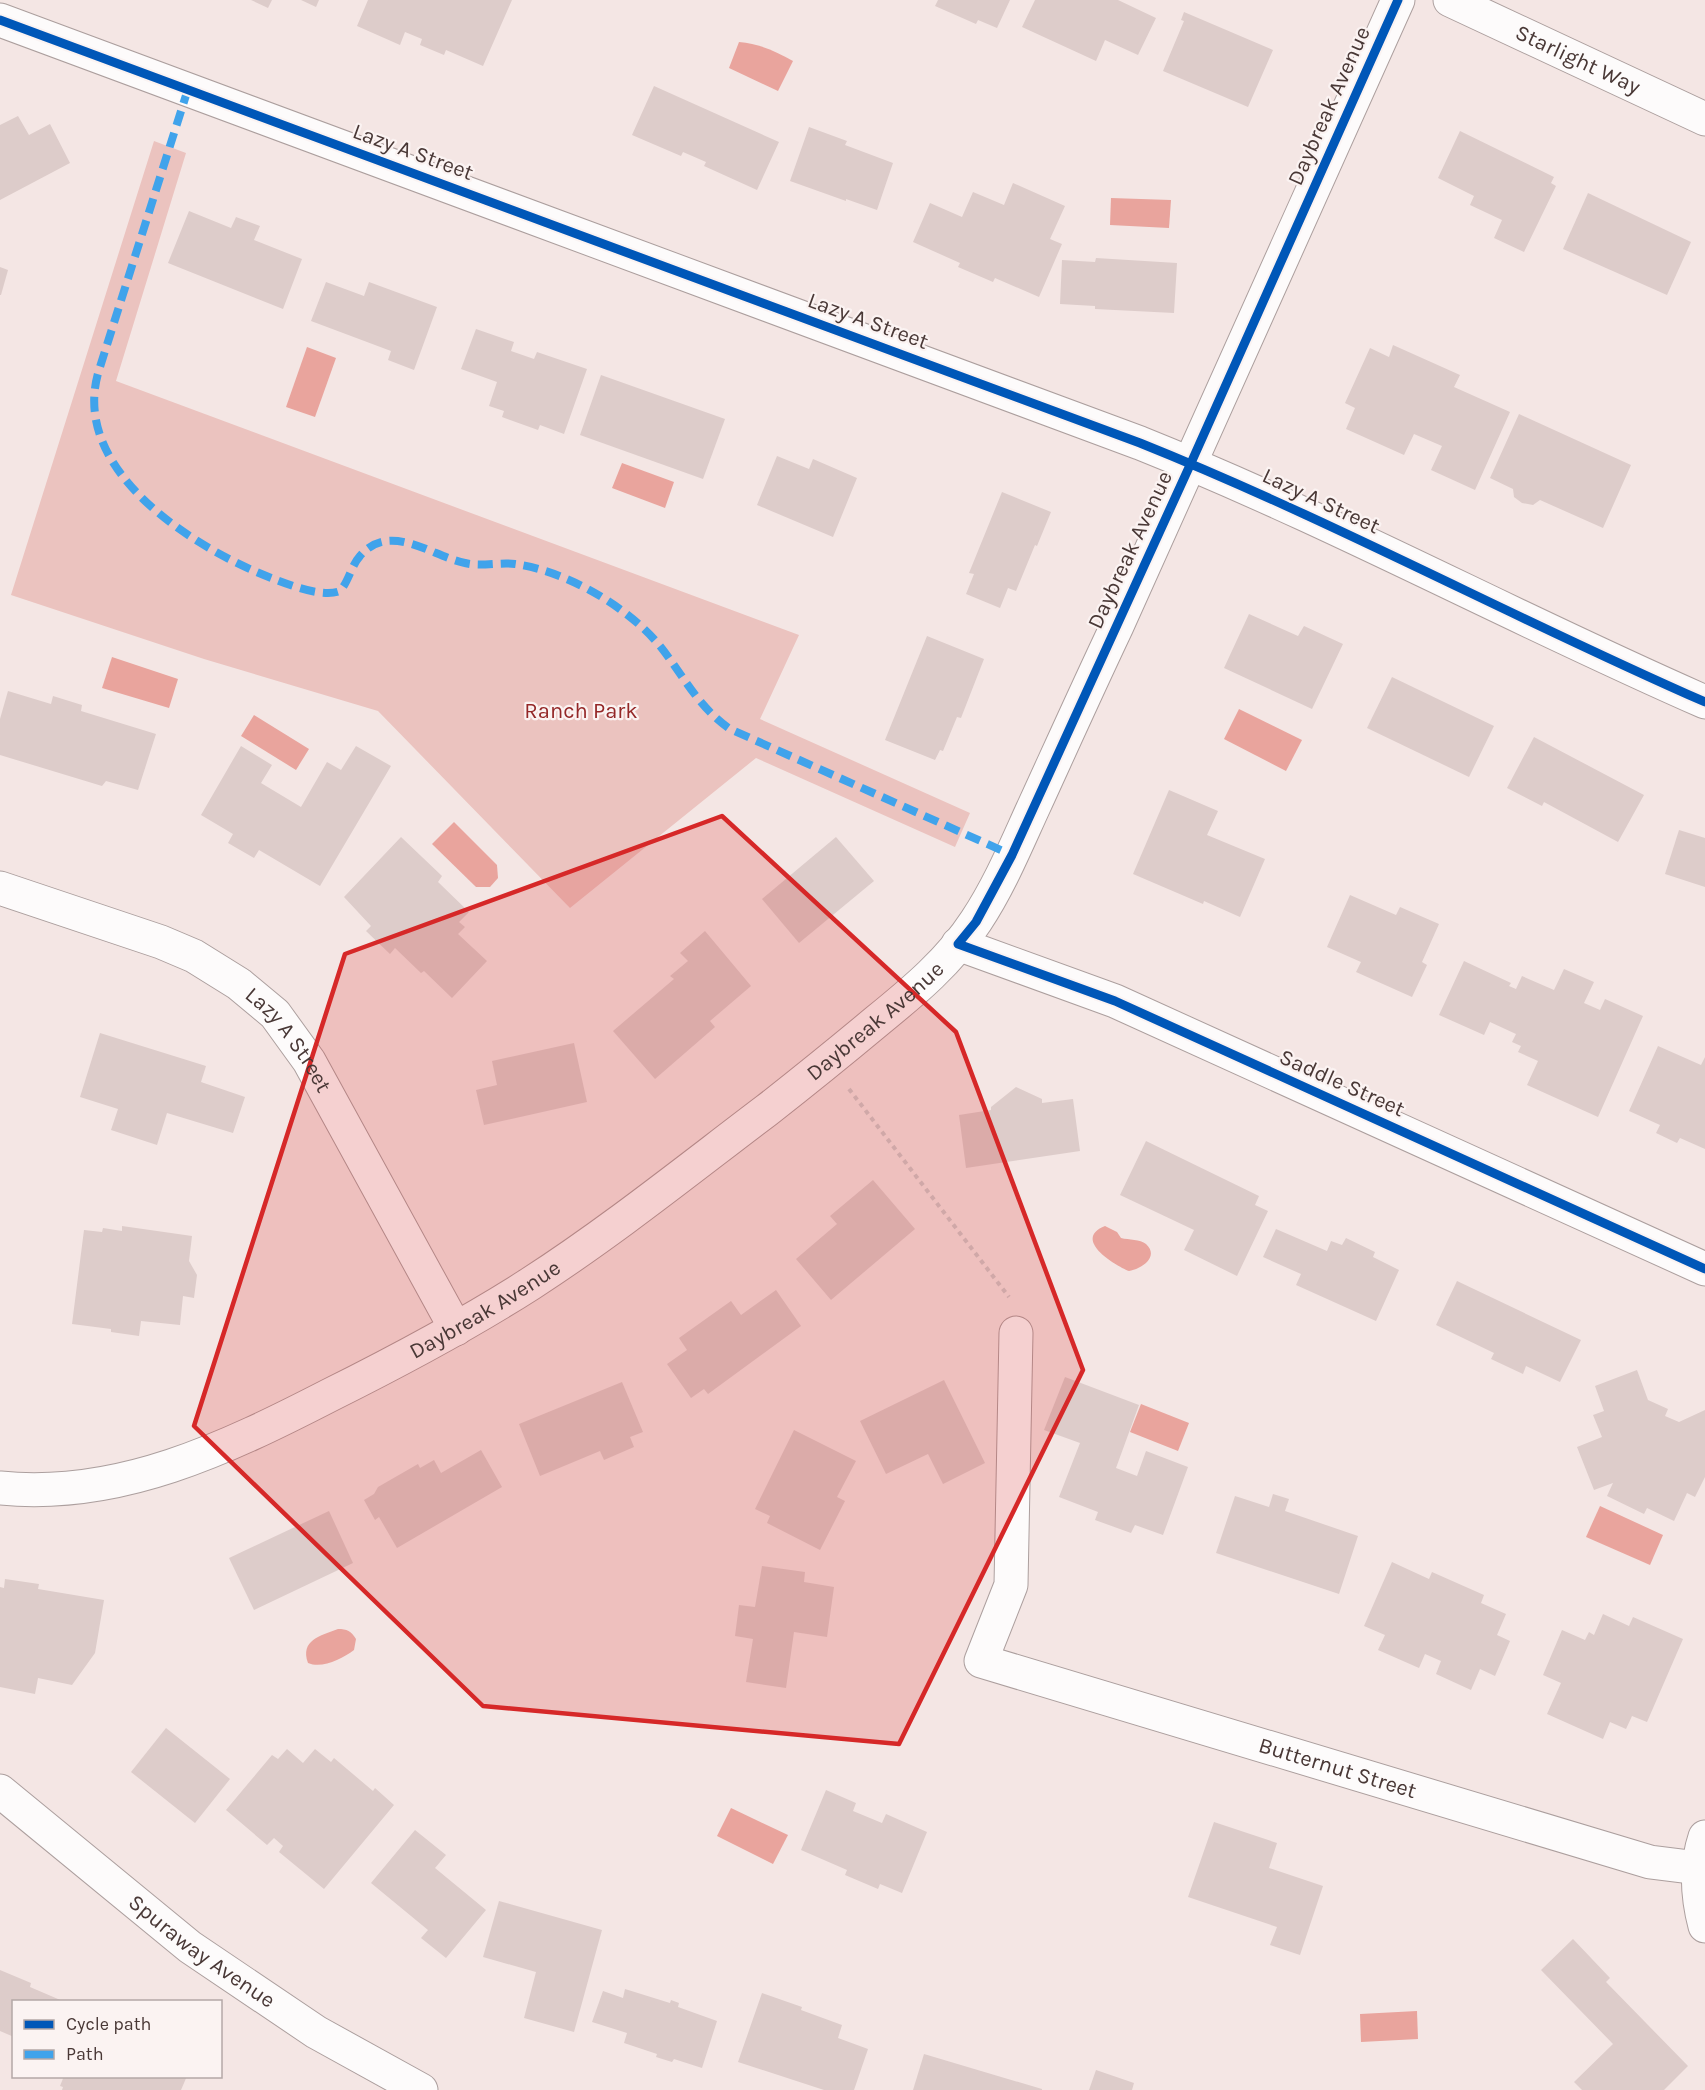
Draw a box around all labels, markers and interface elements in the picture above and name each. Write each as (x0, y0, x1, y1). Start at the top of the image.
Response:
street label: Starlight Way (1511, 19, 1644, 100)
street label: Daybreak Avenue (1282, 22, 1376, 190)
street label: Lazy A Street (349, 118, 477, 186)
street label: Lazy A Street (804, 287, 932, 355)
street label: Lazy A Street (1258, 462, 1384, 540)
street label: Daybreak Avenue (1082, 467, 1178, 633)
park label: Ranch Park (524, 698, 638, 724)
street label: Daybreak Avenue (801, 956, 949, 1086)
street label: Lazy A Street (240, 982, 337, 1097)
street label: Saddle Street (1275, 1044, 1409, 1122)
street label: Daybreak Avenue (405, 1255, 566, 1365)
street label: Butternut Street (1256, 1732, 1419, 1804)
street label: Spuraway Avenue (123, 1889, 280, 2014)
legend (12, 2000, 222, 2078)
text: Cycle path (66, 2013, 151, 2035)
text: Path (66, 2043, 104, 2065)

